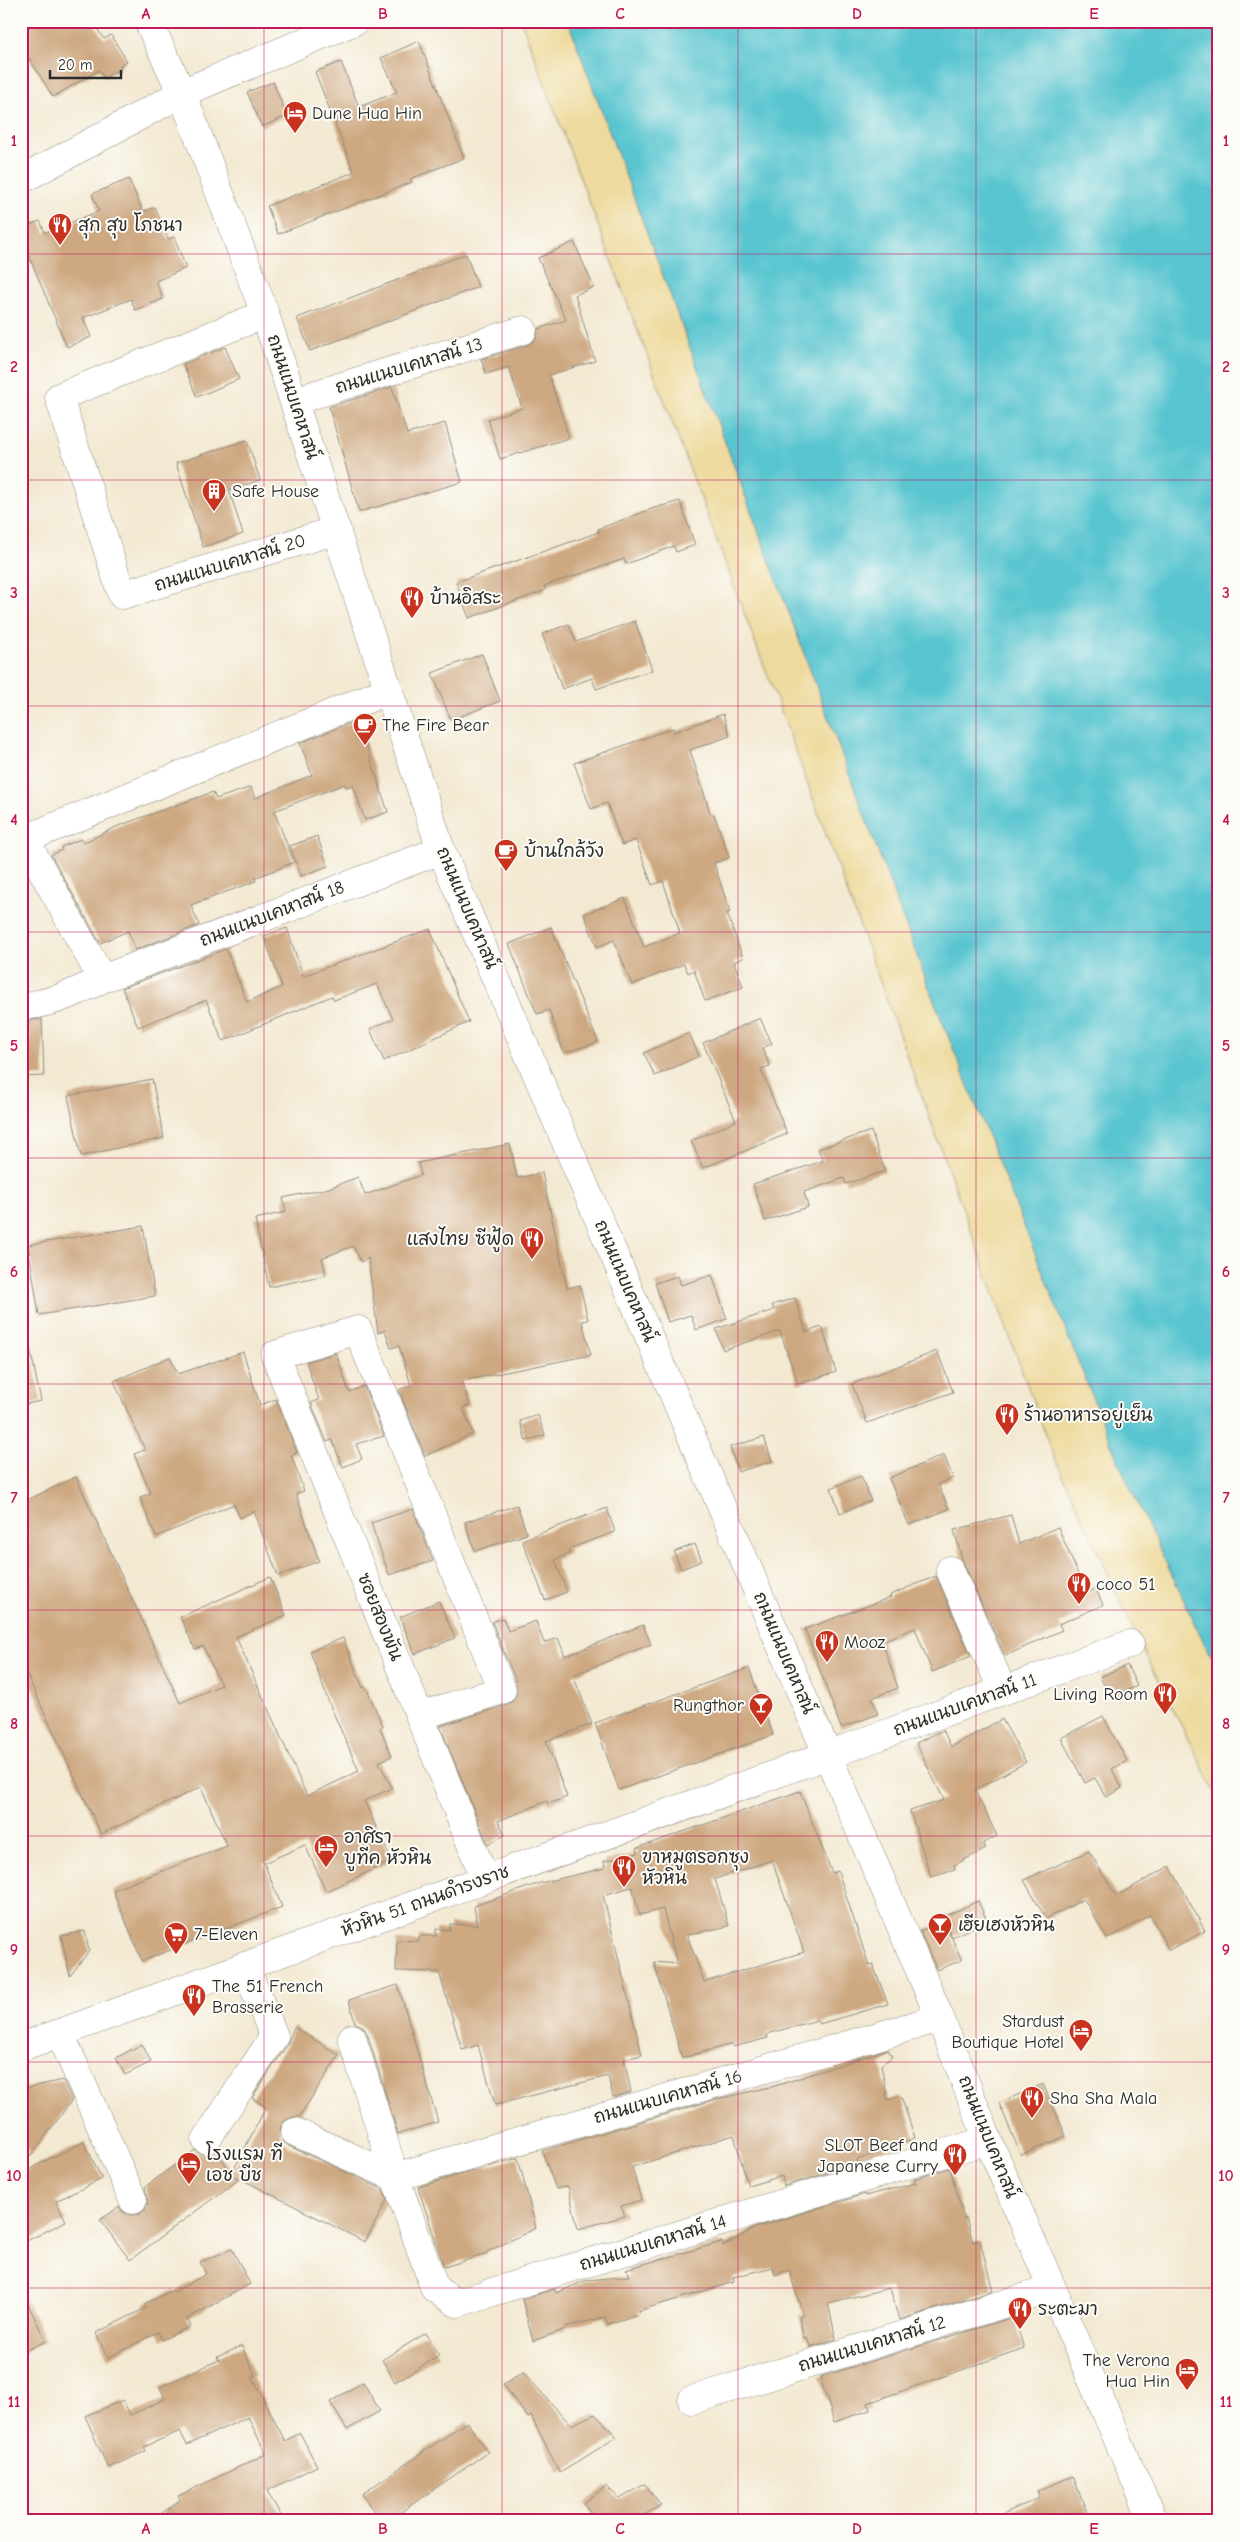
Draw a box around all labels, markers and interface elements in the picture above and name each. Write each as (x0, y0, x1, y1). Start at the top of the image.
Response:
text: A (142, 5, 151, 23)
text: B (378, 5, 388, 23)
text: C (615, 5, 625, 23)
text: D (852, 5, 862, 23)
text: E (1089, 5, 1099, 23)
scale bar (50, 48, 121, 80)
text: 20 m (58, 56, 92, 74)
hotel icon: Dune Hua Hin (282, 100, 308, 134)
place label: Dune Hua Hin (312, 103, 422, 124)
text: 1 (11, 132, 17, 150)
text: 1 (1223, 132, 1229, 150)
restaurant icon: สุก สุข โภชนา (47, 212, 73, 246)
place label: สุก สุข โภชนา (78, 212, 183, 239)
street label: ถนนแนบเคหาสน์ (263, 331, 326, 462)
street label: ถนนแนบเคหาสน์ 13 (332, 331, 485, 398)
text: 2 (10, 358, 18, 376)
text: 2 (1222, 358, 1230, 376)
building icon: Safe House (201, 478, 227, 512)
place label: Safe House (232, 481, 319, 502)
street label: ถนนแนบเคหาสน์ 20 (151, 527, 308, 596)
text: 3 (10, 584, 18, 602)
text: 3 (1222, 584, 1230, 602)
restaurant icon: บ้านอิสระ (399, 585, 425, 619)
place label: บ้านอิสระ (430, 586, 501, 609)
cafe icon: The Fire Bear (352, 712, 378, 746)
place label: The Fire Bear (382, 715, 490, 736)
text: 4 (10, 811, 18, 829)
text: 4 (1222, 811, 1230, 829)
cafe icon: บ้านใกล้วัง (493, 838, 519, 872)
place label: บ้านใกล้วัง (524, 838, 604, 862)
street label: ถนนแนบเคหาสน์ (432, 843, 505, 972)
street label: ถนนแนบเคหาสน์ 18 (196, 874, 347, 951)
text: 5 (10, 1037, 18, 1055)
text: 5 (1222, 1037, 1230, 1055)
street label: ถนนแนบเคหาสน์ (590, 1216, 663, 1345)
place label: แสงไทย ซีฟู้ด (407, 1226, 514, 1253)
restaurant icon: แสงไทย ซีฟู้ด (519, 1226, 545, 1260)
text: 6 (10, 1263, 18, 1281)
text: 6 (1222, 1263, 1230, 1281)
restaurant icon: ร้านอาหารอยู่เย็น (994, 1402, 1020, 1436)
place label: ร้านอาหารอยู่เย็น (1024, 1402, 1153, 1429)
text: 7 (10, 1489, 18, 1507)
text: 7 (1222, 1489, 1230, 1507)
street label: ซอยสองพัน (353, 1570, 408, 1664)
restaurant icon: coco 51 (1066, 1571, 1092, 1605)
place label: coco 51 (1096, 1574, 1155, 1595)
street label: ถนนแนบเคหาสน์ (749, 1588, 822, 1717)
restaurant icon: Mooz (814, 1629, 840, 1663)
place label: Mooz (844, 1632, 886, 1653)
street label: ถนนแนบเคหาสน์ 11 (890, 1667, 1039, 1741)
restaurant icon: Living Room (1152, 1681, 1178, 1715)
place label: Living Room (1053, 1684, 1148, 1705)
bar icon: Rungthor (748, 1692, 774, 1726)
place label: Rungthor (673, 1695, 745, 1716)
text: 8 (10, 1715, 18, 1733)
text: 8 (1222, 1715, 1230, 1733)
place label: อาศิรา บูทีค หัวหิน (344, 1826, 431, 1872)
hotel icon: อาศิรา บูทีค หัวหิน (313, 1834, 339, 1868)
place label: ขาหมูตรอกซุง หัวหิน (642, 1847, 749, 1889)
restaurant icon: ขาหมูตรอกซุง หัวหิน (611, 1854, 637, 1888)
street label: หัวหิน 51 ถนนดำรงราช (337, 1859, 512, 1941)
bar icon: เฮียเฮงหัวหิน (927, 1912, 953, 1946)
place label: เฮียเฮงหัวหิน (958, 1913, 1055, 1936)
supermarket icon: 7-Eleven (163, 1921, 189, 1955)
place label: 7-Eleven (194, 1924, 258, 1945)
text: 9 (10, 1941, 18, 1959)
text: 9 (1222, 1941, 1230, 1959)
place label: The 51 French Brasserie (212, 1976, 323, 2018)
restaurant icon: The 51 French Brasserie (181, 1983, 207, 2017)
place label: Stardust Boutique Hotel (951, 2011, 1065, 2053)
hotel icon: Stardust Boutique Hotel (1068, 2018, 1094, 2052)
street label: ถนนแนบเคหาสน์ 16 (591, 2063, 745, 2128)
street label: ถนนแนบเคหาสน์ (954, 2071, 1025, 2201)
restaurant icon: Sha Sha Mala (1019, 2085, 1045, 2119)
place label: Sha Sha Mala (1050, 2088, 1157, 2109)
place label: SLOT Beef and Japanese Curry (818, 2135, 939, 2177)
place label: โรงแรม ที เอช บีช (206, 2141, 283, 2186)
restaurant icon: SLOT Beef and Japanese Curry (942, 2142, 968, 2176)
hotel icon: โรงแรม ที เอช บีช (176, 2151, 202, 2185)
text: 10 (6, 2167, 22, 2185)
text: 10 (1218, 2167, 1234, 2185)
street label: ถนนแนบเคหาสน์ 14 (576, 2208, 729, 2275)
restaurant icon: ระตะมา (1007, 2296, 1033, 2330)
place label: ระตะมา (1038, 2299, 1098, 2320)
street label: ถนนแนบเคหาสน์ 12 (795, 2309, 948, 2376)
place label: The Verona Hua Hin (1083, 2350, 1170, 2392)
hotel icon: The Verona Hua Hin (1174, 2357, 1200, 2391)
text: 11 (8, 2393, 20, 2411)
text: 11 (1220, 2393, 1232, 2411)
text: A (142, 2520, 151, 2538)
text: B (378, 2520, 388, 2538)
text: C (615, 2520, 625, 2538)
text: D (852, 2520, 862, 2538)
text: E (1089, 2520, 1099, 2538)

